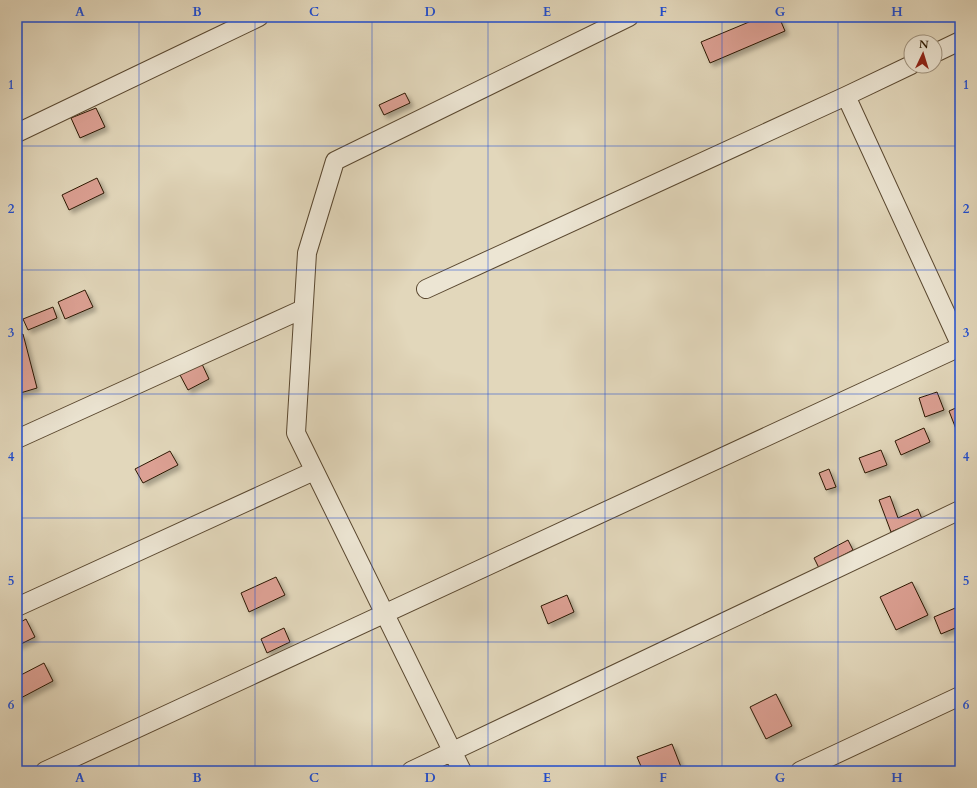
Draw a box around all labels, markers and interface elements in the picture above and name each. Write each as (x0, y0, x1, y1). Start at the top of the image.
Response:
text: A (75, 3, 85, 21)
text: B (192, 3, 202, 21)
text: C (309, 3, 319, 21)
text: D (424, 3, 436, 21)
text: E (543, 3, 551, 21)
text: F (659, 3, 667, 21)
text: G (775, 3, 786, 21)
text: H (891, 3, 903, 21)
north arrow (903, 34, 943, 74)
text: N (918, 37, 929, 52)
text: 1 (8, 76, 14, 94)
text: 1 (963, 76, 969, 94)
text: 2 (8, 200, 15, 218)
text: 2 (963, 200, 970, 218)
text: 3 (8, 324, 15, 342)
text: 3 (963, 324, 970, 342)
text: 4 (8, 448, 15, 466)
text: 4 (963, 448, 970, 466)
text: 5 (8, 572, 14, 590)
text: 5 (963, 572, 969, 590)
text: 6 (8, 696, 15, 714)
text: 6 (963, 696, 970, 714)
text: A (75, 769, 85, 787)
text: B (192, 769, 202, 787)
text: C (309, 769, 319, 787)
text: D (424, 769, 436, 787)
text: E (543, 769, 551, 787)
text: F (659, 769, 667, 787)
text: G (775, 769, 786, 787)
text: H (891, 769, 903, 787)

